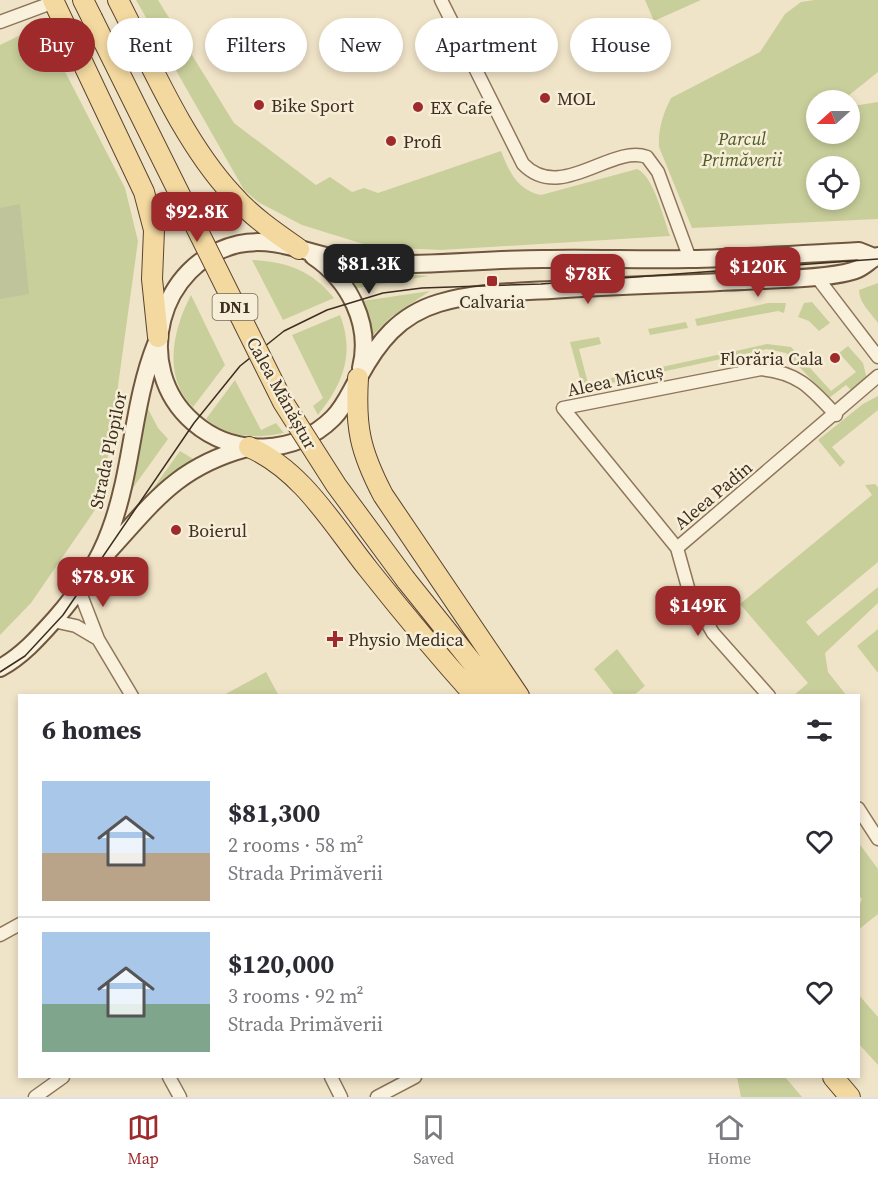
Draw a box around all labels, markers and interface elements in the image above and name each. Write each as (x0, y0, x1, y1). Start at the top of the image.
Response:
chip: Buy (18, 18, 95, 72)
chip: Rent (107, 18, 193, 72)
chip: Filters (205, 18, 307, 72)
chip: New (319, 18, 403, 72)
chip: Apartment (415, 18, 558, 72)
chip: House (570, 18, 671, 72)
place label: MOL (557, 86, 596, 111)
north arrow (806, 90, 860, 144)
map controls (806, 90, 860, 210)
marker: MOL (538, 91, 552, 105)
place label: Bike Sport (271, 93, 354, 118)
place label: EX Cafe (430, 95, 493, 120)
marker: Bike Sport (252, 98, 266, 112)
marker: EX Cafe (411, 100, 425, 114)
park label: Parcul Primăverii (701, 126, 783, 172)
place label: Profi (403, 129, 442, 154)
marker: Profi (384, 134, 398, 148)
button: locate (806, 156, 860, 210)
pin: $92.8K (148, 192, 246, 243)
text: $92.8K (165, 197, 229, 225)
pin: $81.3K (320, 244, 418, 295)
pin: $120K (716, 247, 800, 298)
text: $81.3K (337, 249, 401, 277)
text: $120K (729, 252, 787, 280)
pin: $78K (552, 254, 624, 305)
text: $78K (565, 259, 611, 287)
marker: Calvaria (485, 274, 499, 288)
place label: Calvaria (459, 289, 526, 314)
road number: DN1 (212, 294, 258, 320)
street label: Calea Mănăștur (241, 332, 323, 454)
place label: Florăria Cala (720, 346, 824, 371)
marker: Florăria Cala (828, 351, 842, 365)
street label: Aleea Micuș (565, 358, 665, 402)
street label: Strada Plopilor (83, 389, 133, 511)
street label: Aleea Padin (669, 455, 758, 535)
place label: Boierul (188, 518, 247, 543)
marker: Boierul (169, 523, 183, 537)
pin: $78.9K (54, 557, 152, 608)
text: $78.9K (71, 562, 135, 590)
pin: $149K (656, 586, 740, 637)
text: $149K (669, 591, 727, 619)
place label: Physio Medica (348, 627, 465, 652)
marker: Physio Medica (326, 630, 344, 648)
text: 6 homes (42, 712, 141, 748)
icon: filters (803, 714, 836, 747)
text: $81,300 (228, 795, 320, 831)
icon: home (90, 805, 162, 877)
icon: heart (803, 825, 836, 858)
text: 2 rooms · 58 m² (228, 831, 364, 859)
text: Strada Primăverii (228, 859, 383, 887)
text: $120,000 (228, 946, 334, 982)
icon: home (90, 956, 162, 1028)
icon: heart (803, 976, 836, 1009)
text: 3 rooms · 92 m² (228, 982, 364, 1010)
text: Strada Primăverii (228, 1010, 383, 1038)
tab: Map (127, 1111, 160, 1169)
tab: Saved (413, 1111, 454, 1169)
tab: Home (708, 1111, 751, 1169)

